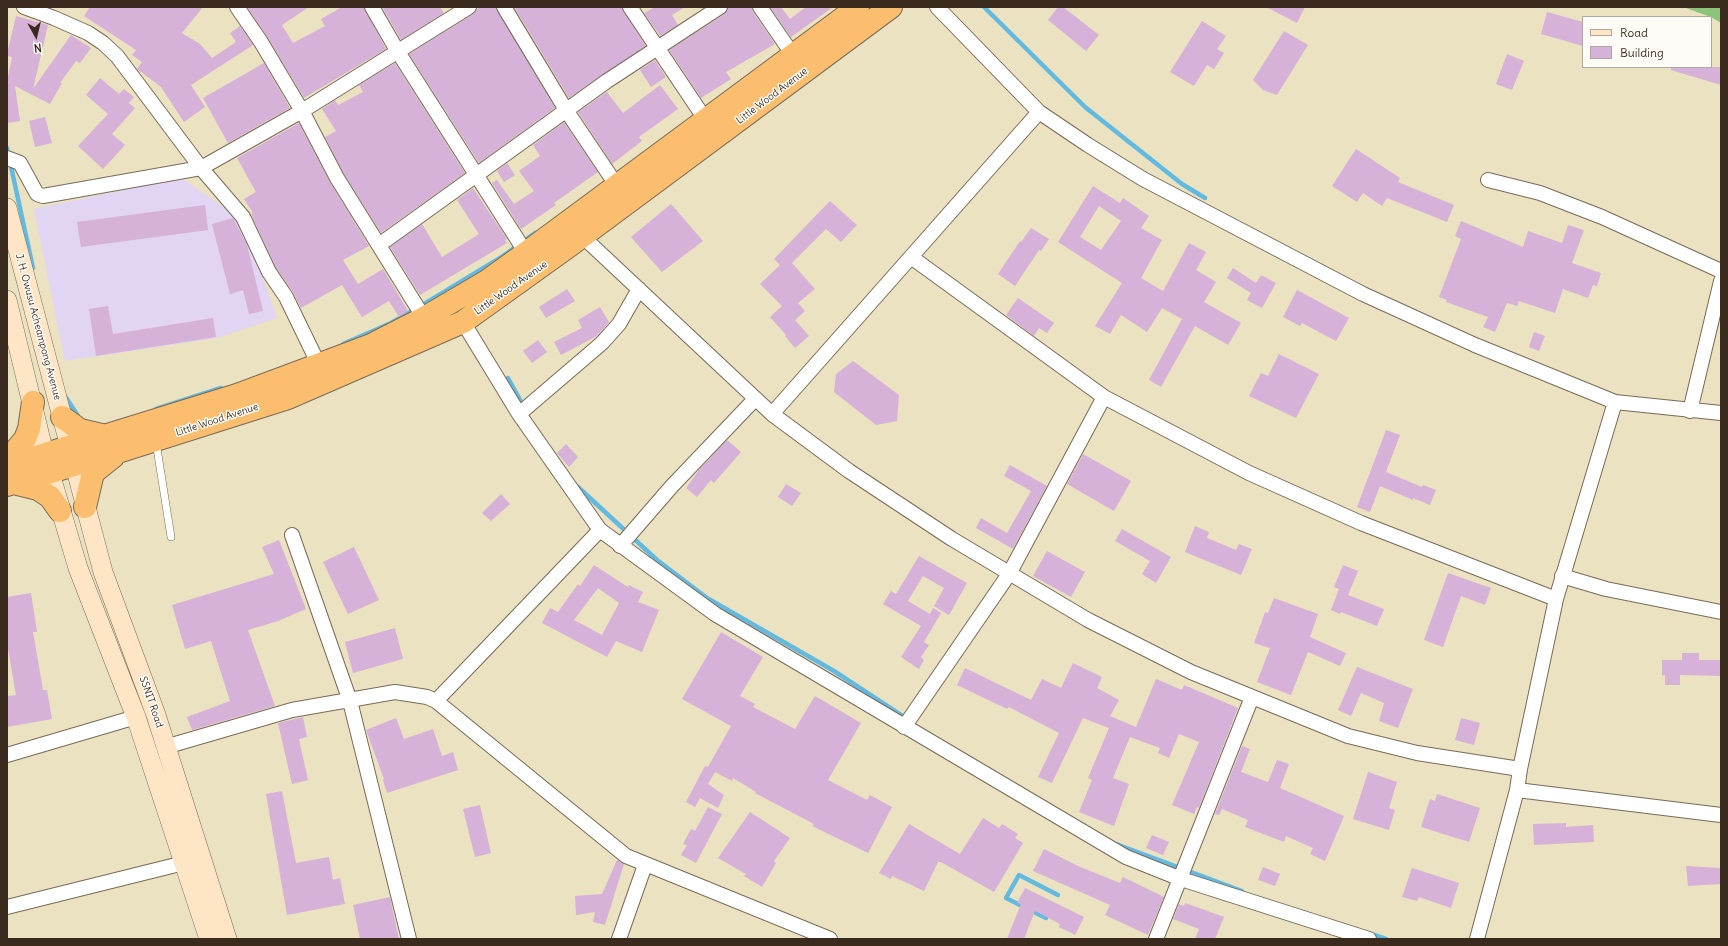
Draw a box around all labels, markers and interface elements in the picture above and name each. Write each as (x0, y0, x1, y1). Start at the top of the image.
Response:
north arrow (16, 16, 56, 56)
legend (1582, 16, 1712, 68)
text: Road (1620, 25, 1648, 40)
text: N (33, 40, 42, 55)
text: Building (1620, 45, 1664, 60)
street label: Little Wood Avenue (734, 65, 810, 127)
street label: J. H. Owusu Acheampong Avenue (13, 252, 63, 402)
street label: Little Wood Avenue (472, 258, 550, 318)
street label: Little Wood Avenue (174, 401, 260, 439)
street label: SSNIT Road (137, 675, 165, 729)

